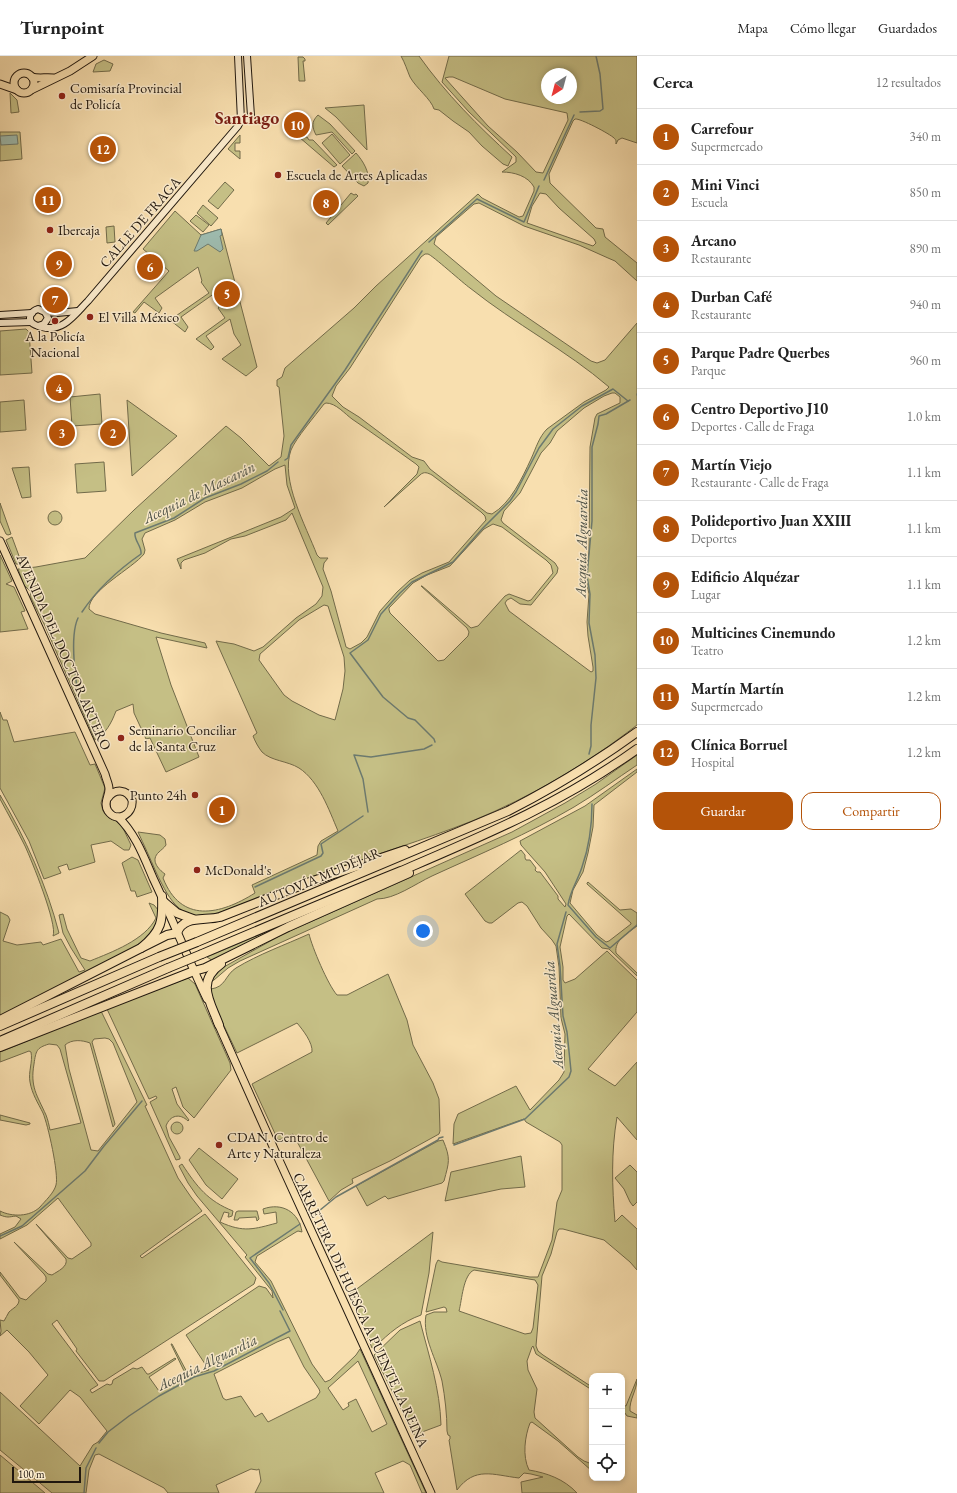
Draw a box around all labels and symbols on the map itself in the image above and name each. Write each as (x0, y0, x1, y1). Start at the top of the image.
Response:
north arrow (541, 68, 577, 104)
place label: Comisaría Provincial de Policía (70, 79, 183, 113)
marker: Comisaría Provincial de Policía (57, 91, 67, 101)
district label: Santiago (215, 106, 279, 129)
pin: 10 (284, 110, 310, 140)
pin: 12 (90, 134, 116, 164)
place label: Escuela de Artes Aplicadas (286, 166, 428, 184)
marker: Escuela de Artes Aplicadas (273, 170, 283, 180)
street label: CALLE DE FRAGA (96, 173, 185, 271)
pin: 11 (35, 185, 61, 215)
pin: 8 (313, 188, 339, 218)
place label: Ibercaja (58, 221, 100, 239)
marker: Ibercaja (45, 225, 55, 235)
pin: 9 (46, 249, 72, 279)
pin: 6 (137, 252, 163, 282)
pin: 5 (214, 279, 240, 309)
pin: 7 (42, 285, 68, 315)
place label: El Villa México (98, 308, 179, 326)
marker: El Villa México (85, 312, 95, 322)
marker: A la Policía Nacional (50, 316, 60, 326)
place label: A la Policía Nacional (24, 327, 85, 361)
pin: 4 (46, 373, 72, 403)
pin: 3 (49, 418, 75, 448)
pin: 2 (100, 418, 126, 448)
water label: Acequia de Mascarán (139, 457, 259, 529)
water label: Acequia Alguardia (571, 488, 592, 599)
street label: AVENIDA DEL DOCTOR ARTERO (12, 550, 116, 753)
place label: Seminario Conciliar de la Santa Cruz (129, 721, 237, 755)
marker: Seminario Conciliar de la Santa Cruz (116, 733, 126, 743)
place label: Punto 24h (130, 786, 187, 804)
marker: Punto 24h (190, 790, 200, 800)
pin: 1 (209, 795, 235, 825)
street label: AUTOVÍA MUDÉJAR (254, 843, 384, 911)
place label: McDonald's (205, 861, 272, 879)
marker: McDonald's (192, 865, 202, 875)
your location (413, 921, 433, 941)
water label: Acequia Alguardia (539, 960, 568, 1071)
place label: CDAN. Centro de Arte y Naturaleza (226, 1128, 329, 1162)
marker: CDAN. Centro de Arte y Naturaleza (214, 1140, 224, 1150)
street label: CARRETERA DE HUESCA A PUENTE LA REINA (289, 1170, 433, 1451)
water label: Acequia Alguardia (153, 1330, 260, 1396)
scale bar (12, 1465, 81, 1484)

